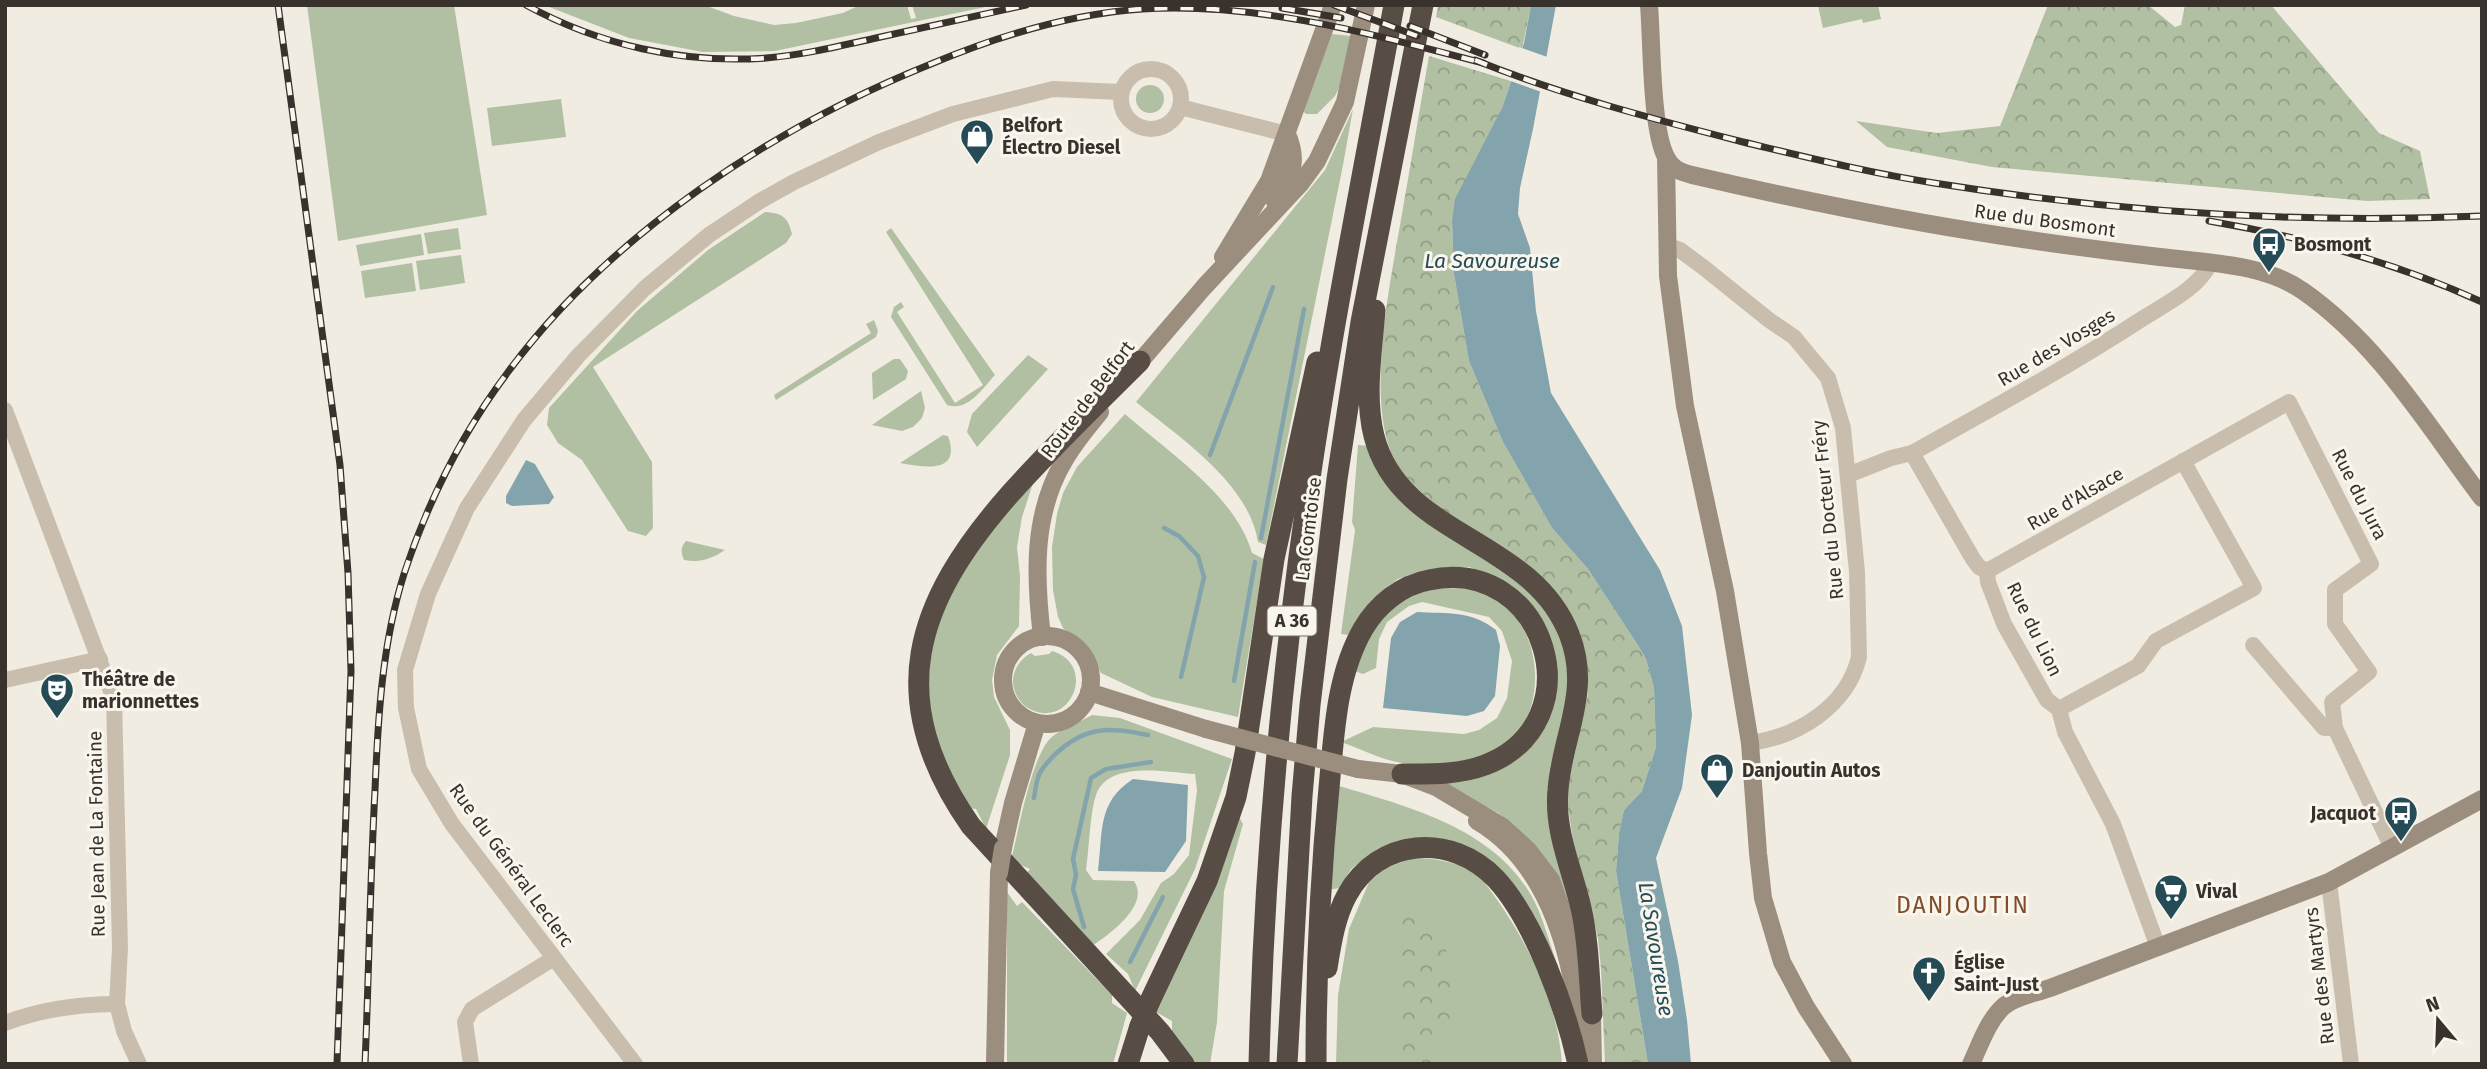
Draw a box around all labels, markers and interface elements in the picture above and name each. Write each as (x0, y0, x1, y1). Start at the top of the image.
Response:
place label: Belfort Électro Diesel (1002, 114, 1121, 159)
shop icon: Belfort Électro Diesel (958, 117, 996, 166)
street label: Rue du Bosmont (1973, 199, 2117, 242)
bus stop icon: Bosmont (2250, 225, 2288, 274)
place label: Bosmont (2294, 233, 2372, 256)
water label: La Savoureuse (1424, 248, 1560, 274)
street label: Rue des Vosges (1994, 303, 2119, 391)
street label: Route de Belfort (1036, 336, 1139, 463)
street label: Rue du Docteur Fréry (1807, 418, 1848, 601)
street label: Rue du Jura (2327, 445, 2392, 544)
street label: Rue d'Alsace (2023, 462, 2128, 535)
street label: La Comtoise (1291, 476, 1326, 582)
street label: Rue du Lion (2002, 578, 2067, 680)
road number: A 36 (1268, 606, 1316, 636)
place label: Théâtre de marionnettes (82, 668, 199, 713)
theatre icon: Théâtre de marionnettes (38, 671, 76, 720)
street label: Rue Jean de La Fontaine (83, 731, 110, 937)
shop icon: Danjoutin Autos (1698, 751, 1736, 800)
place label: Danjoutin Autos (1742, 759, 1880, 782)
street label: Rue du Général Leclerc (444, 779, 579, 952)
bus stop icon: Jacquot (2382, 794, 2420, 843)
place label: Jacquot (2309, 802, 2377, 825)
supermarket icon: Vival (2152, 872, 2190, 921)
water label: La Savoureuse (1633, 880, 1679, 1018)
place label: Vival (2195, 880, 2238, 903)
district label: DANJOUTIN (1896, 891, 2030, 919)
street label: Rue des Martyrs (2300, 906, 2339, 1046)
place label: Église Saint-Just (1954, 949, 2040, 996)
church icon: Église Saint-Just (1910, 954, 1948, 1003)
north arrow (2403, 985, 2473, 1055)
text: N (2423, 991, 2442, 1017)

